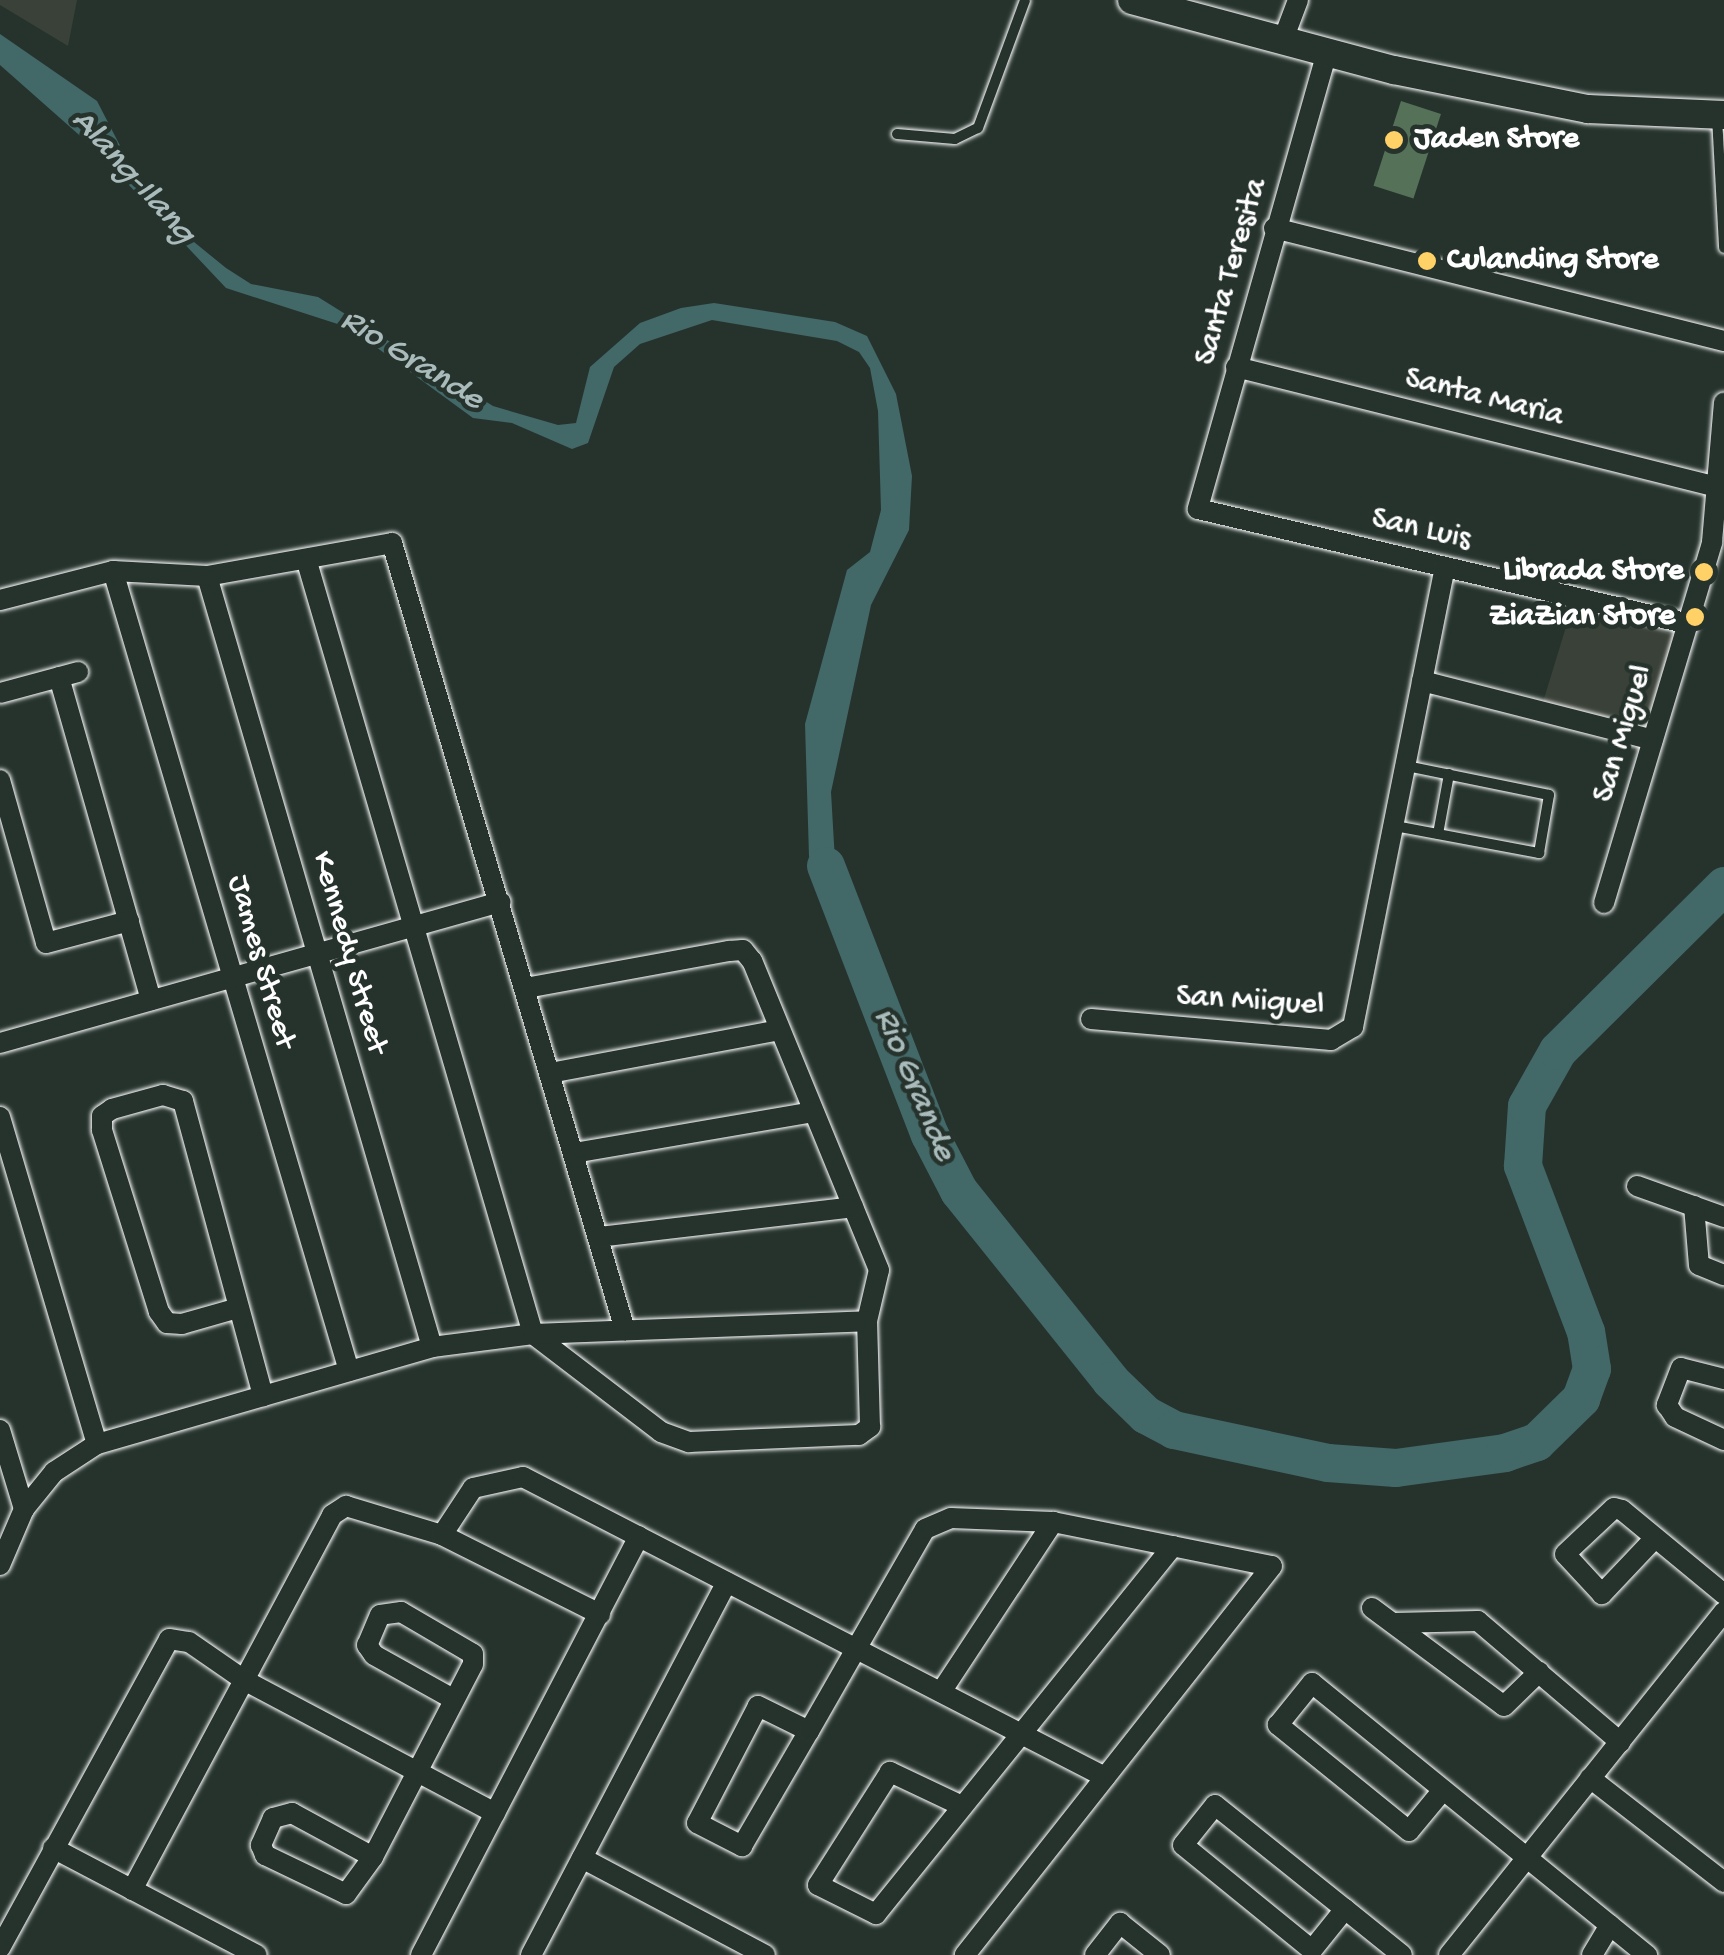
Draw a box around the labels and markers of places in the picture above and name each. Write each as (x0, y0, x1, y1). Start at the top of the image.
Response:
place label: Jaden Store (1414, 121, 1579, 159)
marker: Jaden Store (1383, 129, 1405, 151)
place label: Culanding Store (1447, 242, 1658, 280)
marker: Culanding Store (1416, 250, 1438, 272)
place label: Librada Store (1503, 553, 1684, 591)
marker: Librada Store (1693, 561, 1715, 583)
place label: ZiaZian Store (1489, 598, 1675, 636)
marker: ZiaZian Store (1684, 606, 1706, 628)

